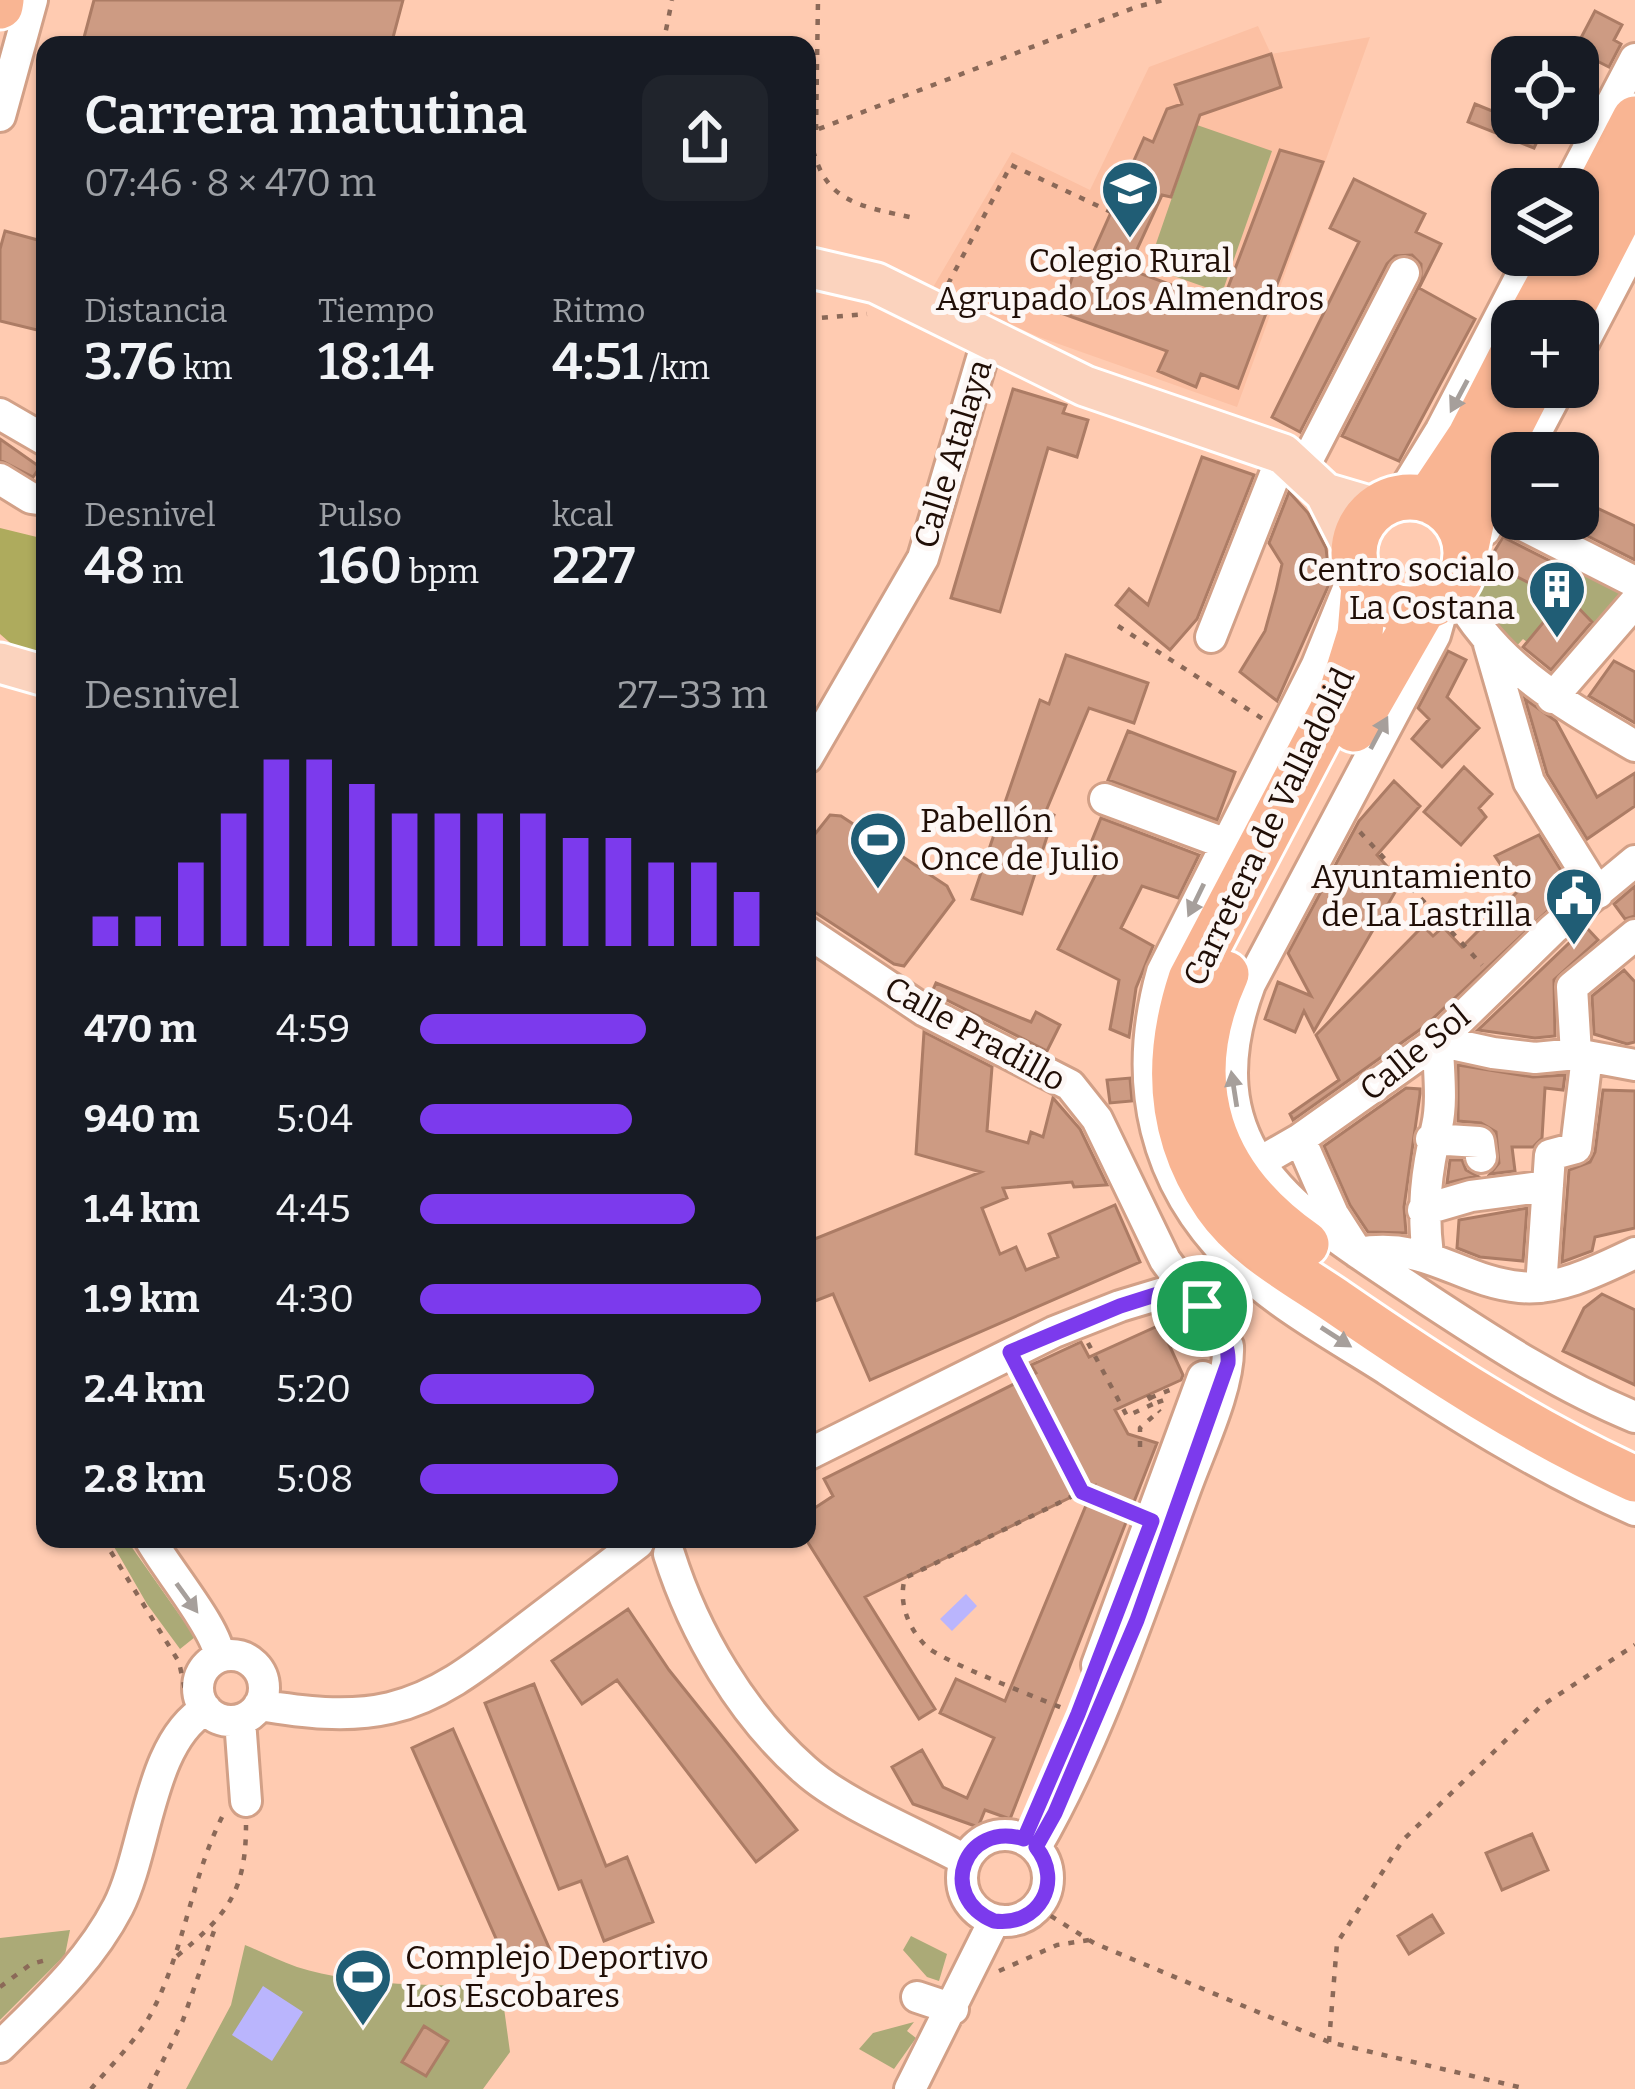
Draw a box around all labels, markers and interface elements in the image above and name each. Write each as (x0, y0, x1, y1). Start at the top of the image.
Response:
map controls (1491, 36, 1599, 540)
button: locate (1491, 36, 1599, 144)
button: share (642, 75, 768, 201)
text: Carrera matutina (84, 83, 527, 147)
school or university icon: Colegio Rural Agrupado Los Almendros (1099, 158, 1161, 240)
text: 07:46 · 8 × 470 m (84, 160, 376, 206)
button: layers (1491, 168, 1599, 276)
place label: Colegio Rural Agrupado Los Almendros (936, 241, 1324, 319)
text: Distancia (84, 291, 227, 331)
text: Tiempo (318, 291, 435, 331)
text: Ritmo (552, 291, 646, 331)
button: + (1491, 300, 1599, 408)
text: 3.76 (84, 331, 176, 393)
text: 18:14 (318, 331, 434, 393)
text: 4:51 (552, 331, 643, 393)
text: km (176, 348, 233, 388)
text: /km (643, 348, 710, 388)
street label: Calle Atalaya (905, 355, 1001, 553)
one-way arrow (1449, 378, 1469, 413)
button: − (1491, 432, 1599, 540)
text: Desnivel (84, 495, 216, 535)
text: Pulso (318, 495, 402, 535)
text: kcal (552, 495, 613, 535)
text: 48 (84, 535, 145, 597)
text: 160 (318, 535, 402, 597)
text: 227 (552, 535, 635, 597)
place label: Centro socialo La Costana (1297, 550, 1515, 628)
text: m (145, 552, 183, 592)
text: bpm (402, 552, 479, 592)
building icon: Centro socialo La Costana (1526, 558, 1588, 640)
street label: Carretera de Valladolid (1175, 661, 1363, 993)
text: Desnivel (84, 672, 240, 718)
text: 27–33 m (617, 672, 768, 718)
one-way arrow (1369, 716, 1389, 751)
place label: Pabellón Once de Julio (920, 801, 1119, 879)
sports icon: Pabellón Once de Julio (847, 809, 909, 891)
place label: Ayuntamiento de La Lastrilla (1311, 857, 1532, 935)
public building icon: Ayuntamiento de La Lastrilla (1543, 865, 1605, 947)
one-way arrow (1187, 883, 1207, 917)
street label: Calle Pradillo (878, 968, 1072, 1100)
street label: Calle Sol (1352, 997, 1478, 1109)
text: 470 m (84, 1006, 197, 1052)
text: 4:59 (276, 1006, 350, 1052)
one-way arrow (1224, 1070, 1243, 1107)
text: 940 m (84, 1096, 200, 1142)
text: 5:04 (276, 1096, 353, 1142)
text: 1.4 km (84, 1186, 200, 1232)
text: 4:45 (276, 1186, 351, 1232)
pin (1151, 1255, 1253, 1357)
icon: arrive (1169, 1273, 1235, 1339)
text: 1.9 km (84, 1276, 199, 1322)
text: 4:30 (276, 1276, 354, 1322)
one-way arrow (1319, 1325, 1352, 1347)
text: 2.4 km (84, 1366, 205, 1412)
text: 5:20 (276, 1366, 351, 1412)
text: 2.8 km (84, 1456, 205, 1502)
text: 5:08 (276, 1456, 354, 1502)
one-way arrow (175, 1582, 198, 1614)
place label: Complejo Deportivo Los Escobares (405, 1938, 709, 2016)
sports icon: Complejo Deportivo Los Escobares (332, 1946, 394, 2028)

